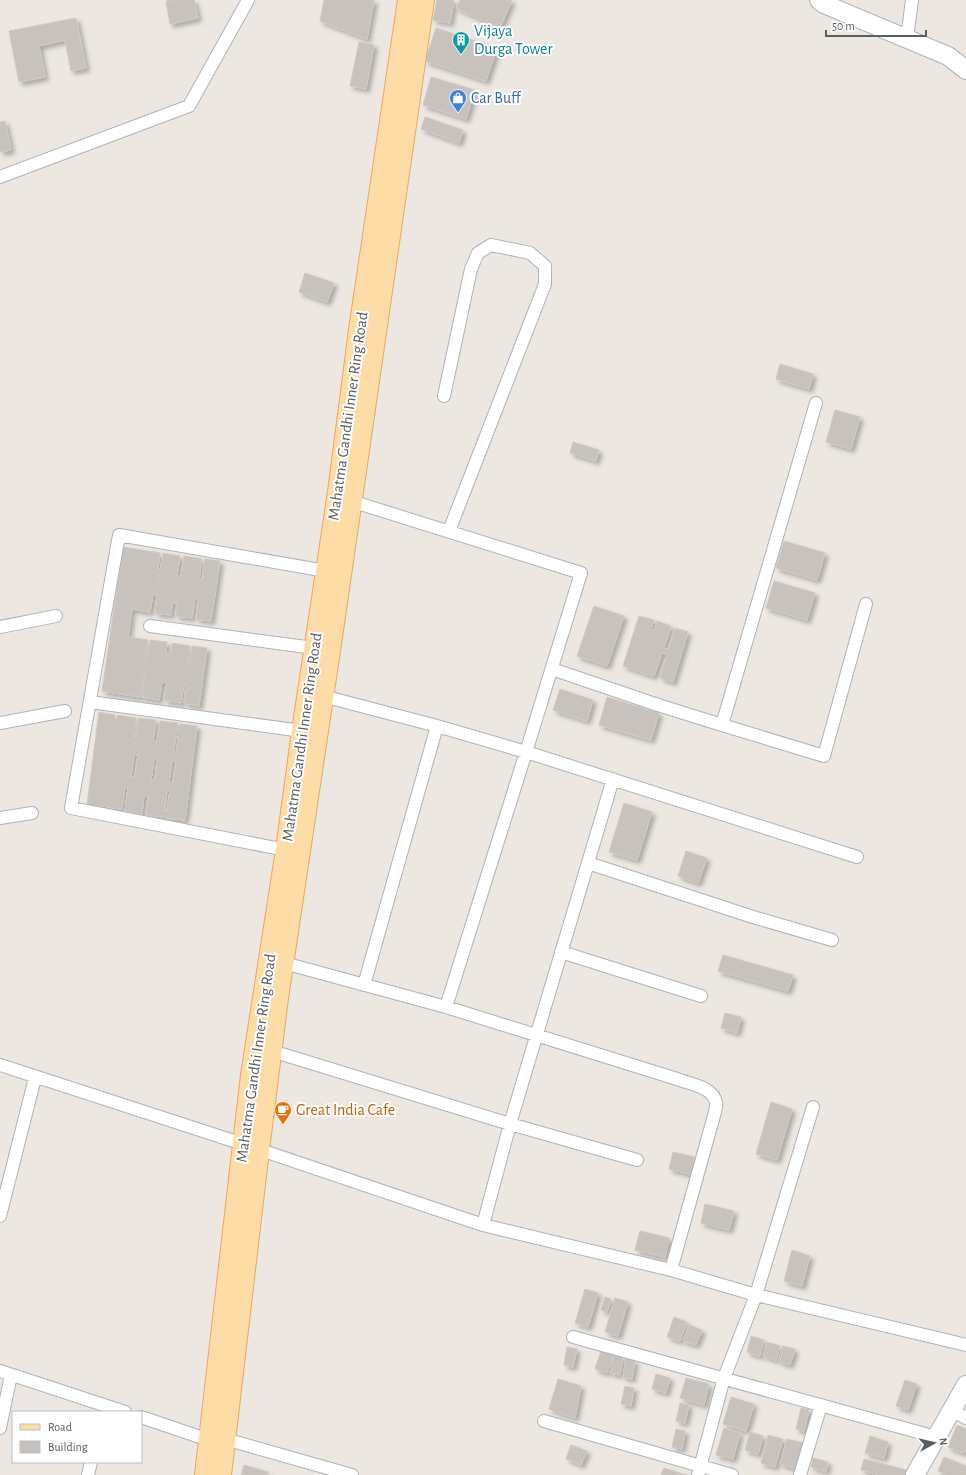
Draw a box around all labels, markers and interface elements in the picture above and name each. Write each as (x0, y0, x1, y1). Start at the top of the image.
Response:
scale bar (826, 12, 926, 38)
text: 50 m (832, 20, 855, 32)
place label: Vijaya Durga Tower (474, 23, 553, 57)
building icon: Vijaya Durga Tower (451, 30, 471, 55)
shop icon: Car Buff (448, 88, 468, 113)
place label: Car Buff (471, 90, 522, 106)
street label: Mahatma Gandhi Inner Ring Road (325, 311, 371, 521)
street label: Mahatma Gandhi Inner Ring Road (279, 632, 325, 842)
street label: Mahatma Gandhi Inner Ring Road (233, 953, 279, 1163)
cafe icon: Great India Cafe (273, 1100, 293, 1125)
place label: Great India Cafe (296, 1102, 395, 1118)
legend (12, 1411, 142, 1463)
text: Road (48, 1421, 72, 1433)
north arrow (914, 1423, 954, 1463)
text: N (937, 1437, 949, 1446)
text: Building (48, 1441, 88, 1453)

